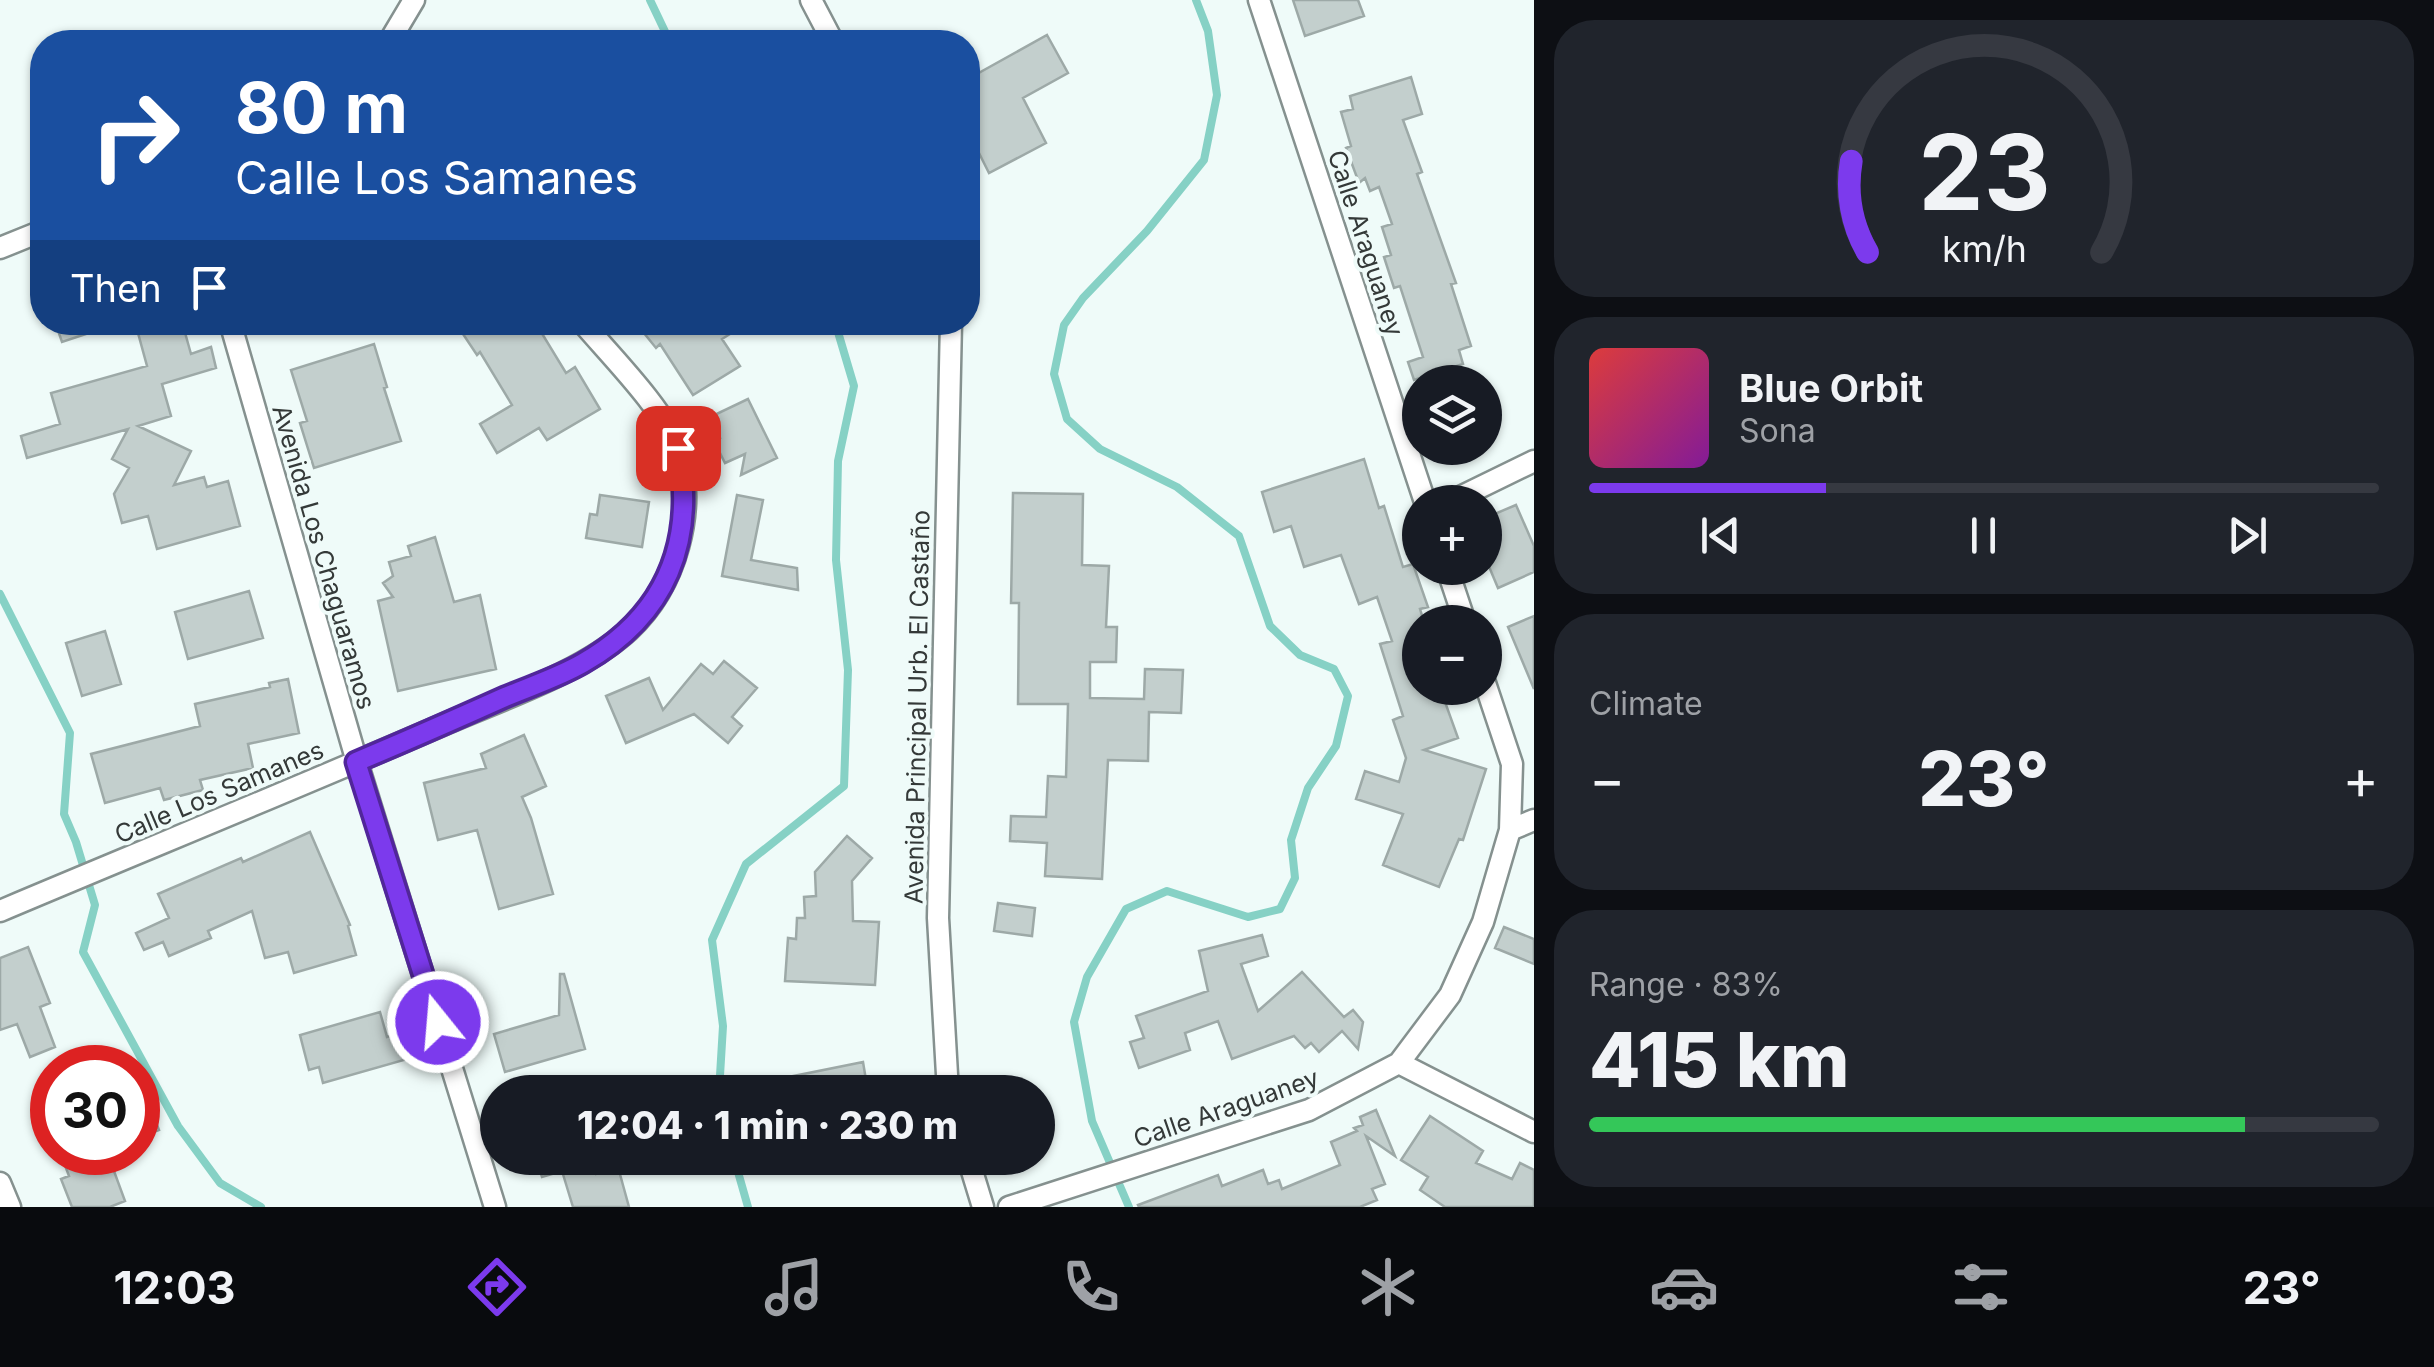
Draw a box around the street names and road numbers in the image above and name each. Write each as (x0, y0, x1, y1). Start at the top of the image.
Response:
street label: Calle Araguaney (1322, 146, 1410, 340)
street label: Avenida Los Chaguaramos (266, 401, 382, 713)
street label: Avenida Principal Urb. El Castaño (899, 510, 935, 904)
street label: Calle Los Samanes (110, 734, 328, 850)
street label: Calle Araguaney (1130, 1062, 1322, 1154)

